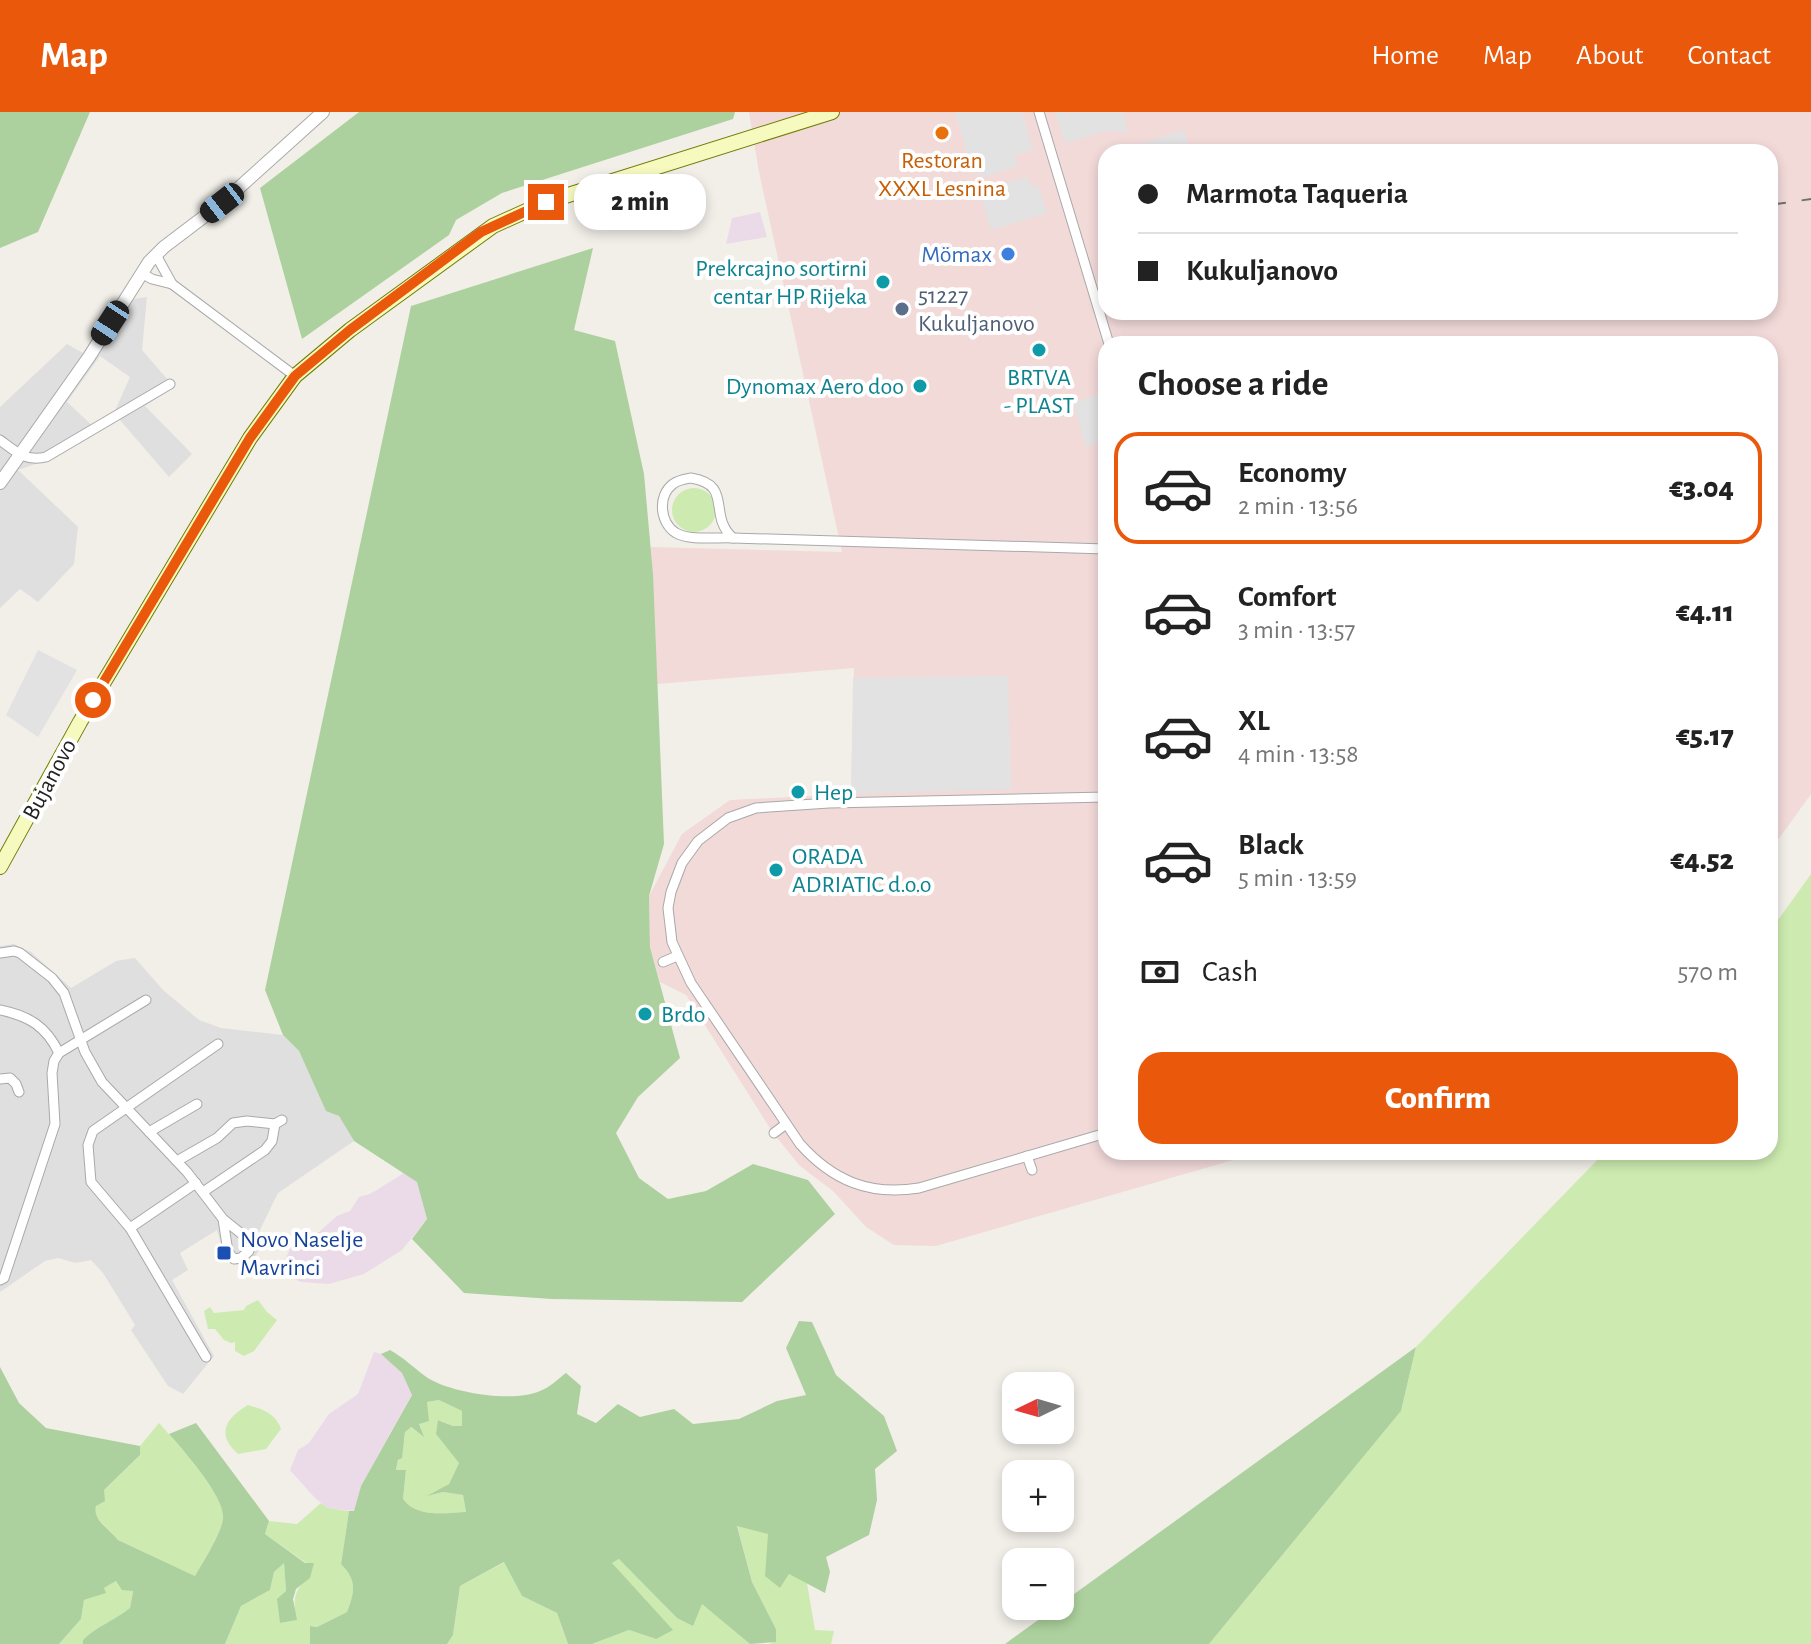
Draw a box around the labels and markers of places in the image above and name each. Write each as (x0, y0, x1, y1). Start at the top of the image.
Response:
marker: Restoran XXXL Lesnina (933, 124, 951, 142)
place label: Restoran XXXL Lesnina (878, 149, 1006, 201)
place label: Mömax (921, 243, 993, 267)
marker: Mömax (999, 245, 1017, 263)
place label: Prekrcajno sortirni centar HP Rijeka (695, 257, 867, 309)
marker: Prekrcajno sortirni centar HP Rijeka (874, 273, 892, 291)
place label: 51227 Kukuljanovo (918, 284, 1035, 336)
marker: 51227 Kukuljanovo (893, 300, 911, 318)
marker: BRTVA - PLAST (1030, 341, 1048, 359)
place label: BRTVA - PLAST (1004, 366, 1074, 418)
place label: Dynomax Aero doo (726, 375, 904, 399)
marker: Dynomax Aero doo (911, 377, 929, 395)
place label: Hep (814, 781, 853, 805)
marker: Hep (789, 783, 807, 801)
place label: ORADA ADRIATIC d.o.o (792, 845, 932, 897)
marker: ORADA ADRIATIC d.o.o (767, 861, 785, 879)
place label: Brdo (661, 1003, 706, 1027)
marker: Brdo (636, 1005, 654, 1023)
place label: Novo Naselje Mavrinci (240, 1228, 363, 1280)
marker: Novo Naselje Mavrinci (215, 1244, 233, 1262)

